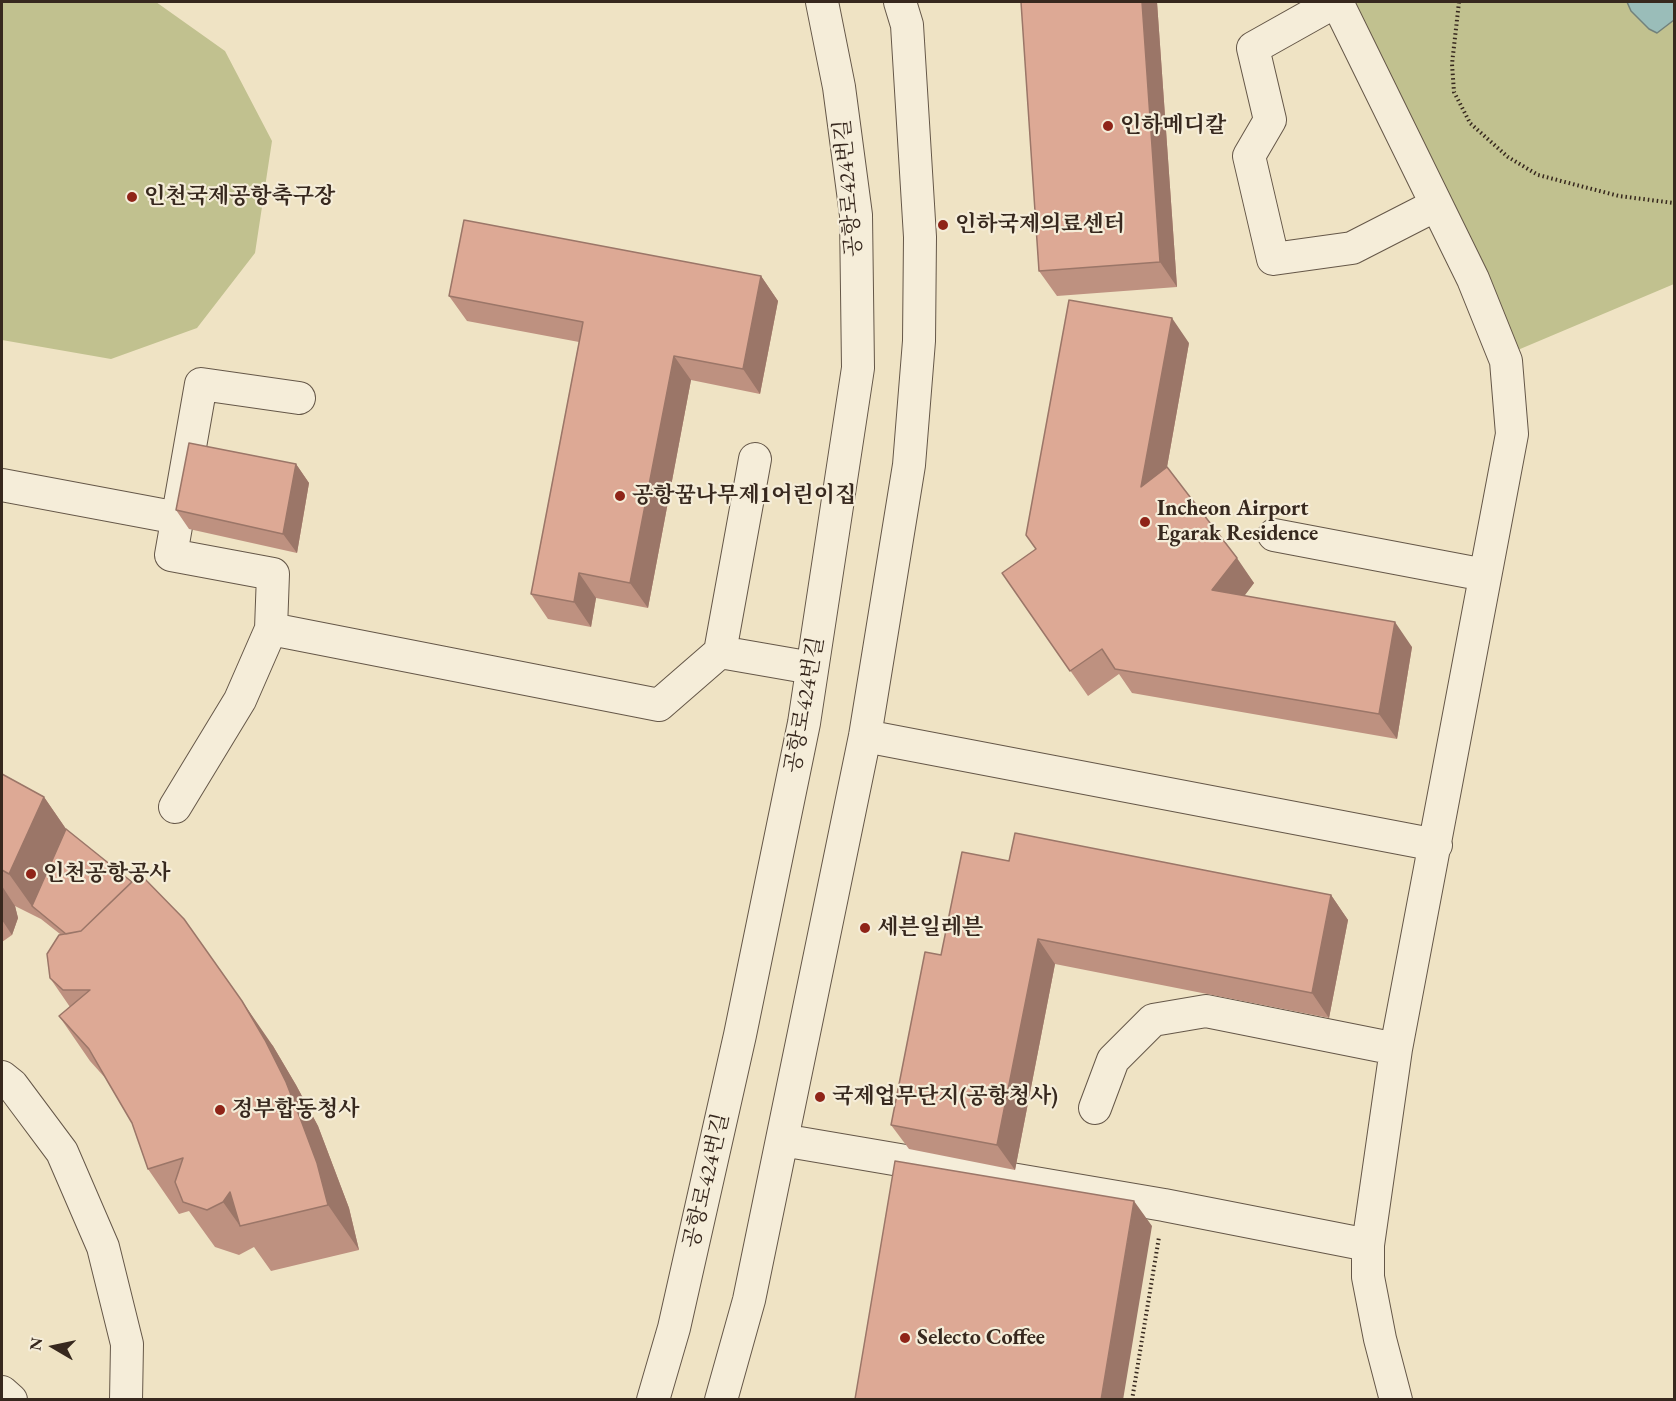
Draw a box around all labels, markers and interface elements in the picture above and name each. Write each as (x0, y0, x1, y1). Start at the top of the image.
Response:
place label: 인하메디칼 (1120, 113, 1226, 139)
street label: 공항로424번길 (830, 118, 868, 258)
marker: 인하메디칼 (1101, 119, 1115, 133)
place label: 인천국제공항축구장 (144, 184, 335, 210)
marker: 인천국제공항축구장 (125, 190, 139, 204)
place label: 인하국제의료센터 (955, 212, 1125, 238)
marker: 인하국제의료센터 (936, 218, 950, 232)
place label: 공항꿈나무제1어린이집 (632, 483, 856, 509)
marker: 공항꿈나무제1어린이집 (613, 489, 627, 503)
place label: Incheon Airport Egarak Residence (1157, 496, 1318, 548)
marker: Incheon Airport Egarak Residence (1138, 515, 1152, 529)
street label: 공항로424번길 (780, 635, 830, 775)
place label: 인천공항공사 (43, 861, 171, 887)
marker: 인천공항공사 (24, 867, 38, 881)
place label: 세븐일레븐 (877, 915, 983, 941)
marker: 세븐일레븐 (858, 921, 872, 935)
place label: 국제업무단지(공항청사) (832, 1084, 1058, 1110)
marker: 국제업무단지(공항청사) (813, 1090, 827, 1104)
place label: 정부합동청사 (232, 1097, 360, 1123)
marker: 정부합동청사 (213, 1103, 227, 1117)
street label: 공항로424번길 (679, 1111, 735, 1251)
north arrow (24, 1317, 84, 1377)
place label: Selecto Coffee (917, 1325, 1045, 1351)
marker: Selecto Coffee (898, 1331, 912, 1345)
text: N (24, 1336, 47, 1352)

